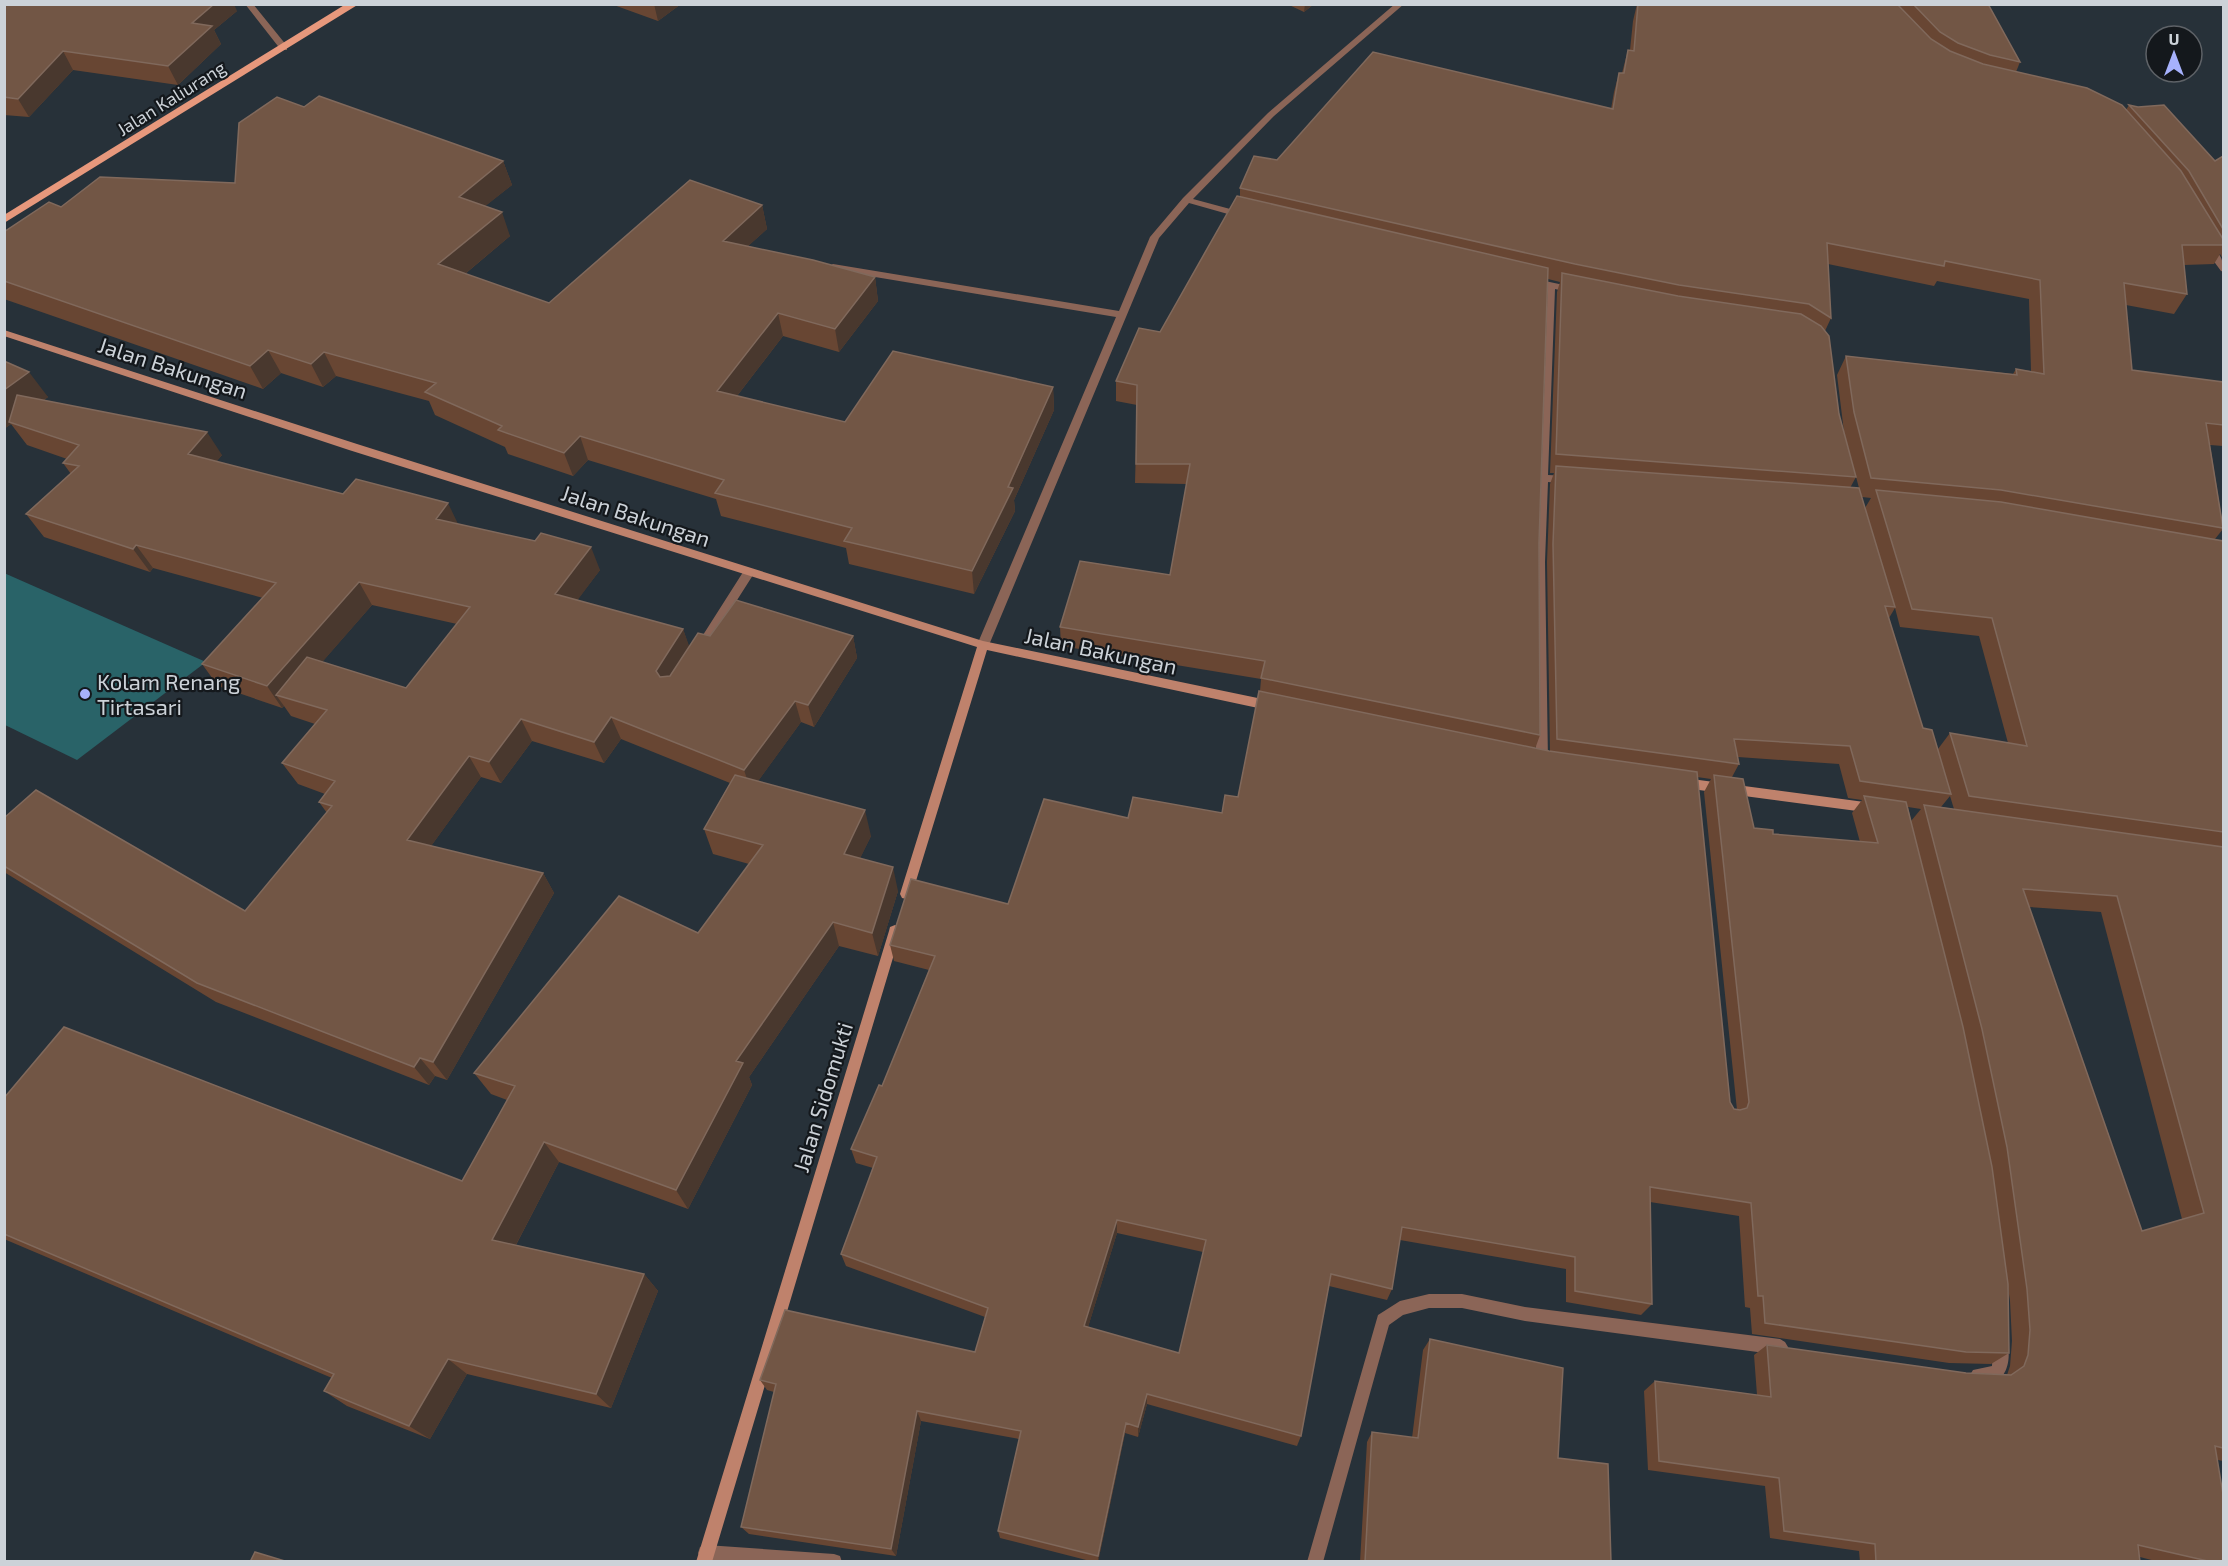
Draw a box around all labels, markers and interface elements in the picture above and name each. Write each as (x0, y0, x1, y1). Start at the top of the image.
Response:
north arrow (2144, 24, 2204, 84)
text: U (2169, 29, 2179, 48)
street label: Jalan Kaliurang (113, 56, 229, 140)
street label: Jalan Bakungan (95, 331, 251, 403)
street label: Jalan Bakungan (558, 479, 714, 551)
street label: Jalan Bakungan (1022, 621, 1180, 679)
place label: Kolam Renang Tirtasari (97, 668, 240, 719)
marker: Kolam Renang Tirtasari (78, 687, 92, 701)
street label: Jalan Sidomukti (787, 1019, 857, 1175)

